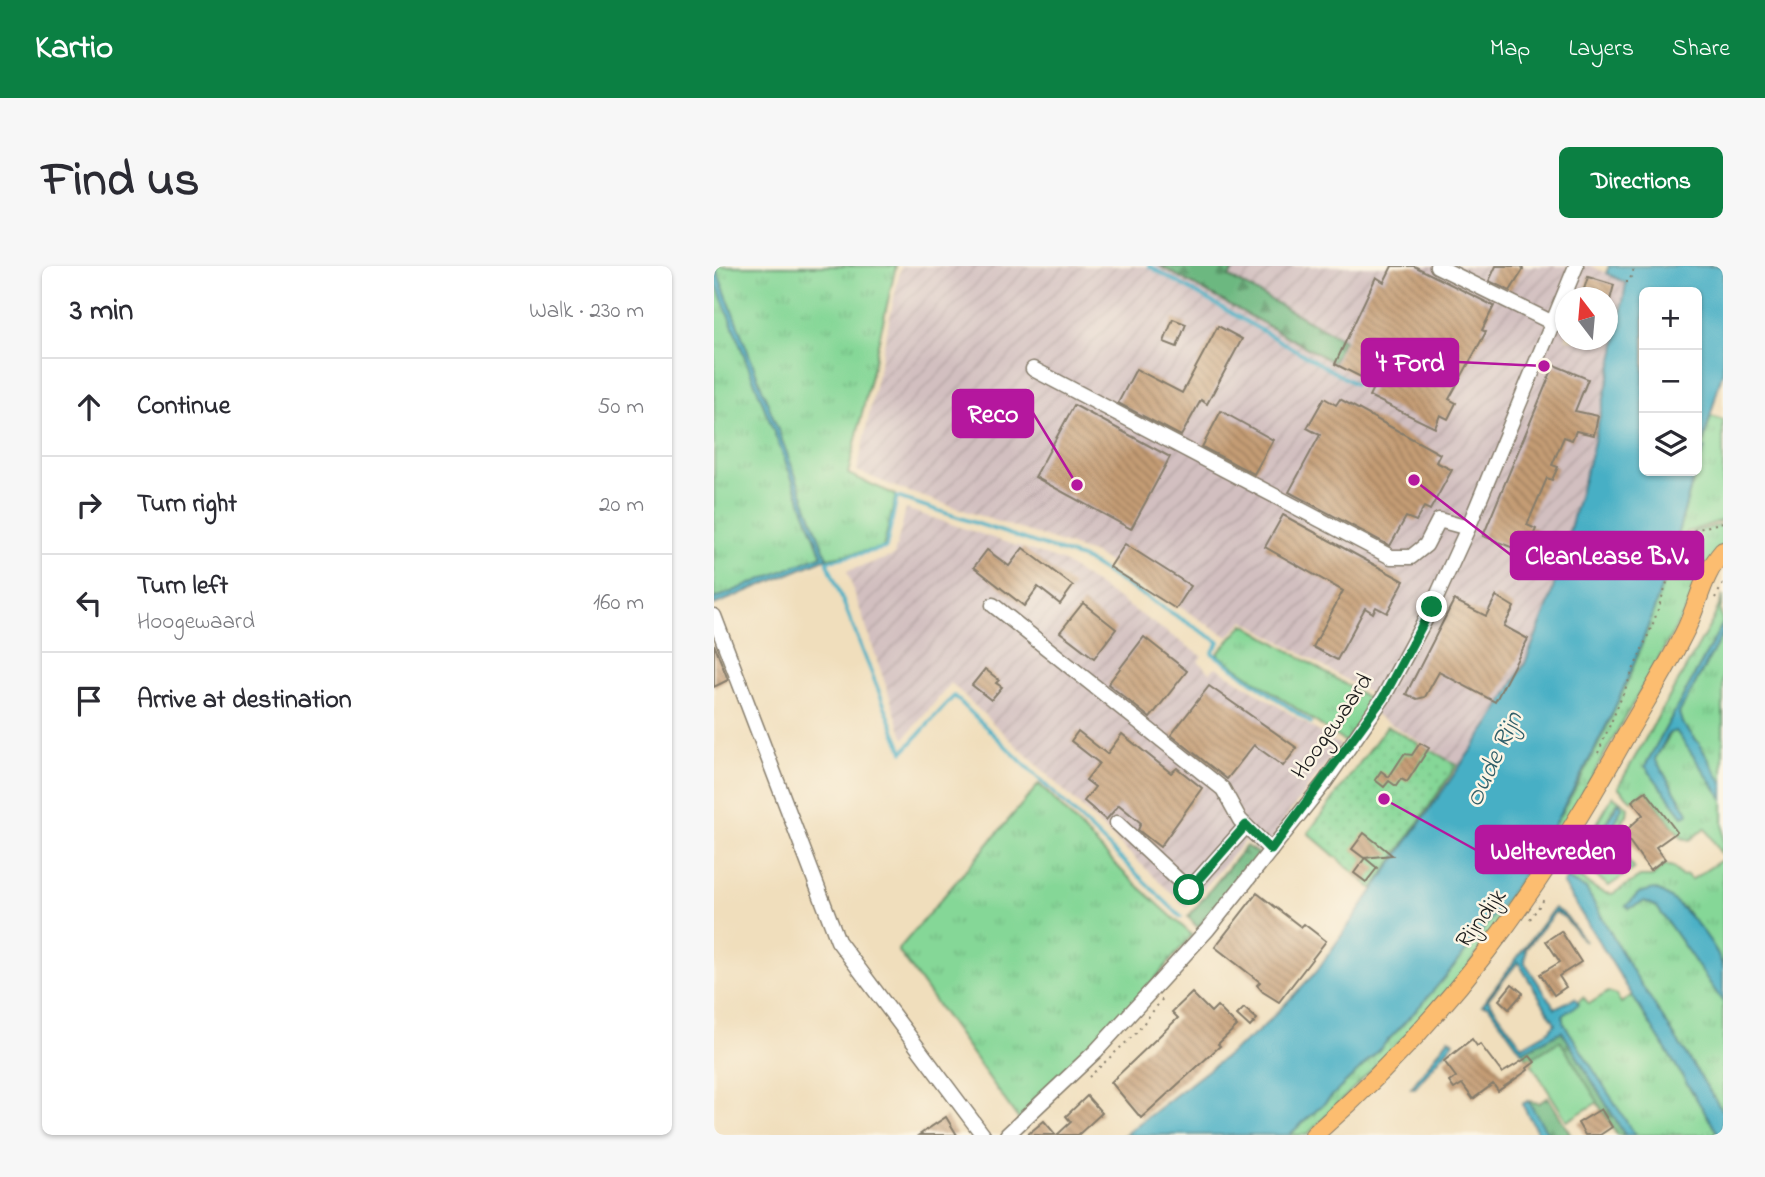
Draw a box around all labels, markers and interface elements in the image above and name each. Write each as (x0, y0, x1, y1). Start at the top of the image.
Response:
text: Kartio (35, 25, 113, 73)
text: Map (1490, 32, 1530, 67)
text: Layers (1568, 32, 1634, 67)
text: Share (1672, 32, 1730, 67)
text: Find us (42, 146, 199, 218)
button: Directions (1559, 147, 1723, 218)
north arrow (1555, 287, 1618, 350)
map controls (1639, 287, 1702, 476)
button: + (1639, 287, 1702, 350)
text: 3 min (70, 290, 133, 334)
text: Walk · 230 m (529, 295, 644, 328)
callout: 't Ford (1362, 339, 1458, 386)
text: 't Ford (1376, 346, 1445, 384)
button: − (1639, 350, 1702, 413)
icon: ahead (70, 388, 108, 426)
text: Continue (137, 388, 230, 426)
callout: Reco (953, 390, 1033, 437)
text: 50 m (597, 391, 644, 424)
text: Reco (967, 397, 1019, 435)
button: layers (1639, 413, 1702, 476)
icon: right (70, 486, 108, 524)
text: Turn right (137, 486, 237, 524)
text: 20 m (599, 489, 644, 522)
callout: CleanLease B.V. (1511, 532, 1703, 579)
text: CleanLease B.V. (1525, 539, 1690, 577)
text: Turn left (137, 568, 228, 606)
icon: left (70, 584, 108, 622)
text: 160 m (593, 587, 644, 620)
route end (1416, 591, 1447, 622)
text: Hoogewaard (137, 606, 255, 639)
street label: Hoogewaard (1283, 666, 1383, 787)
icon: arrive (70, 682, 108, 720)
text: Arrive at destination (137, 682, 352, 720)
water label: Oude Rijn (1456, 705, 1534, 814)
callout: Weltevreden (1476, 826, 1630, 873)
text: Weltevreden (1490, 834, 1616, 872)
route start (1173, 874, 1204, 905)
street label: Rijndijk (1448, 881, 1517, 956)

